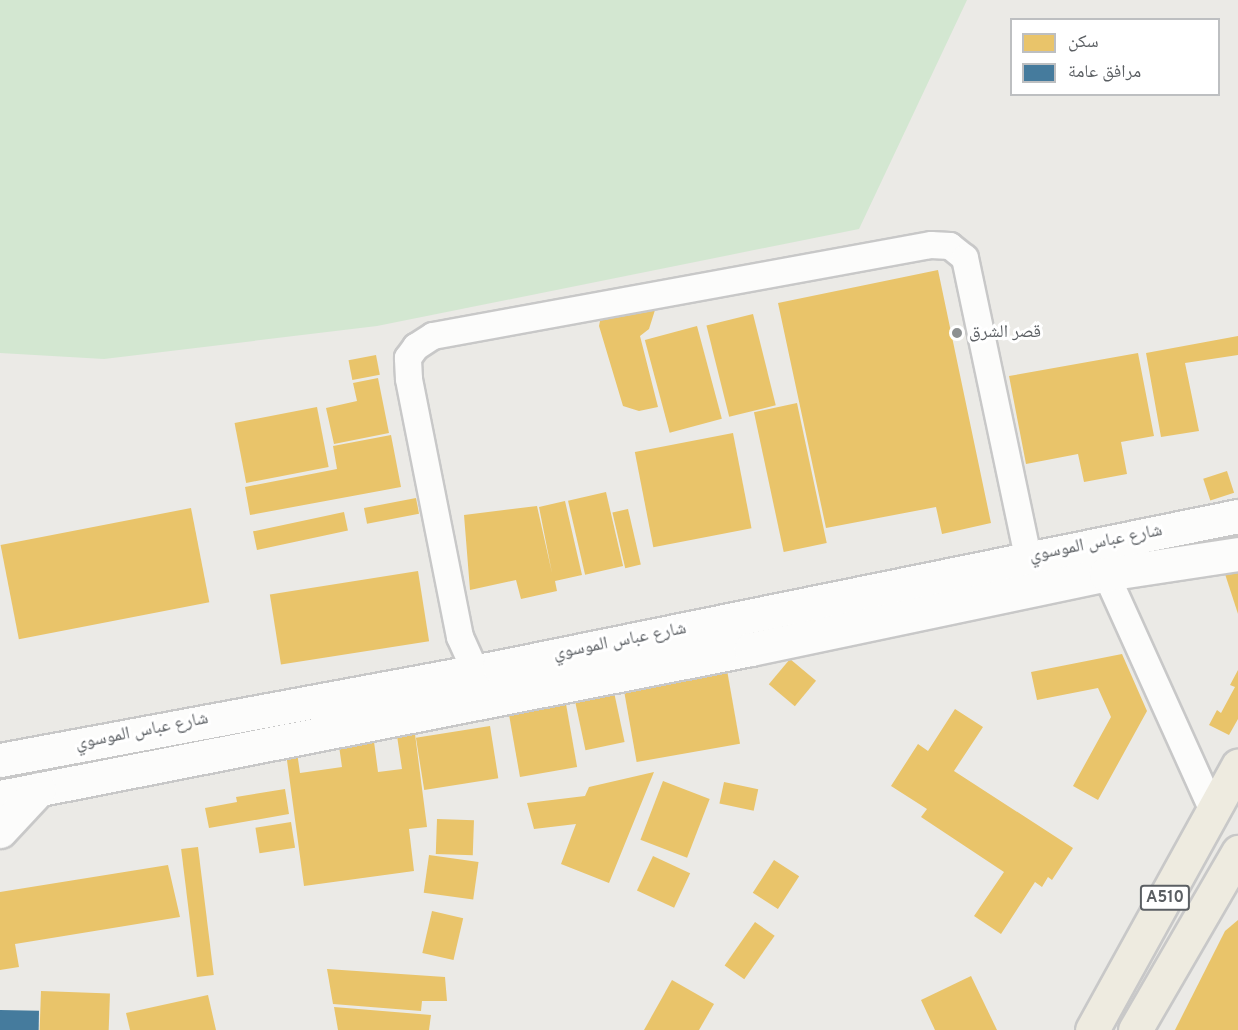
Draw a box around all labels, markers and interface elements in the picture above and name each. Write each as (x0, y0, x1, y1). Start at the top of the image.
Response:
legend (1010, 18, 1220, 96)
text: سكن (1068, 31, 1099, 54)
text: مرافق عامة (1068, 61, 1141, 84)
place label: قصر الشرق (969, 322, 1041, 344)
marker: قصر الشرق (950, 326, 964, 340)
street label: شارع عباس الموسوي (1028, 521, 1164, 567)
street label: شارع عباس الموسوي (552, 619, 688, 665)
street label: شارع عباس الموسوي (74, 709, 210, 755)
road number: A510 (1140, 885, 1190, 911)

